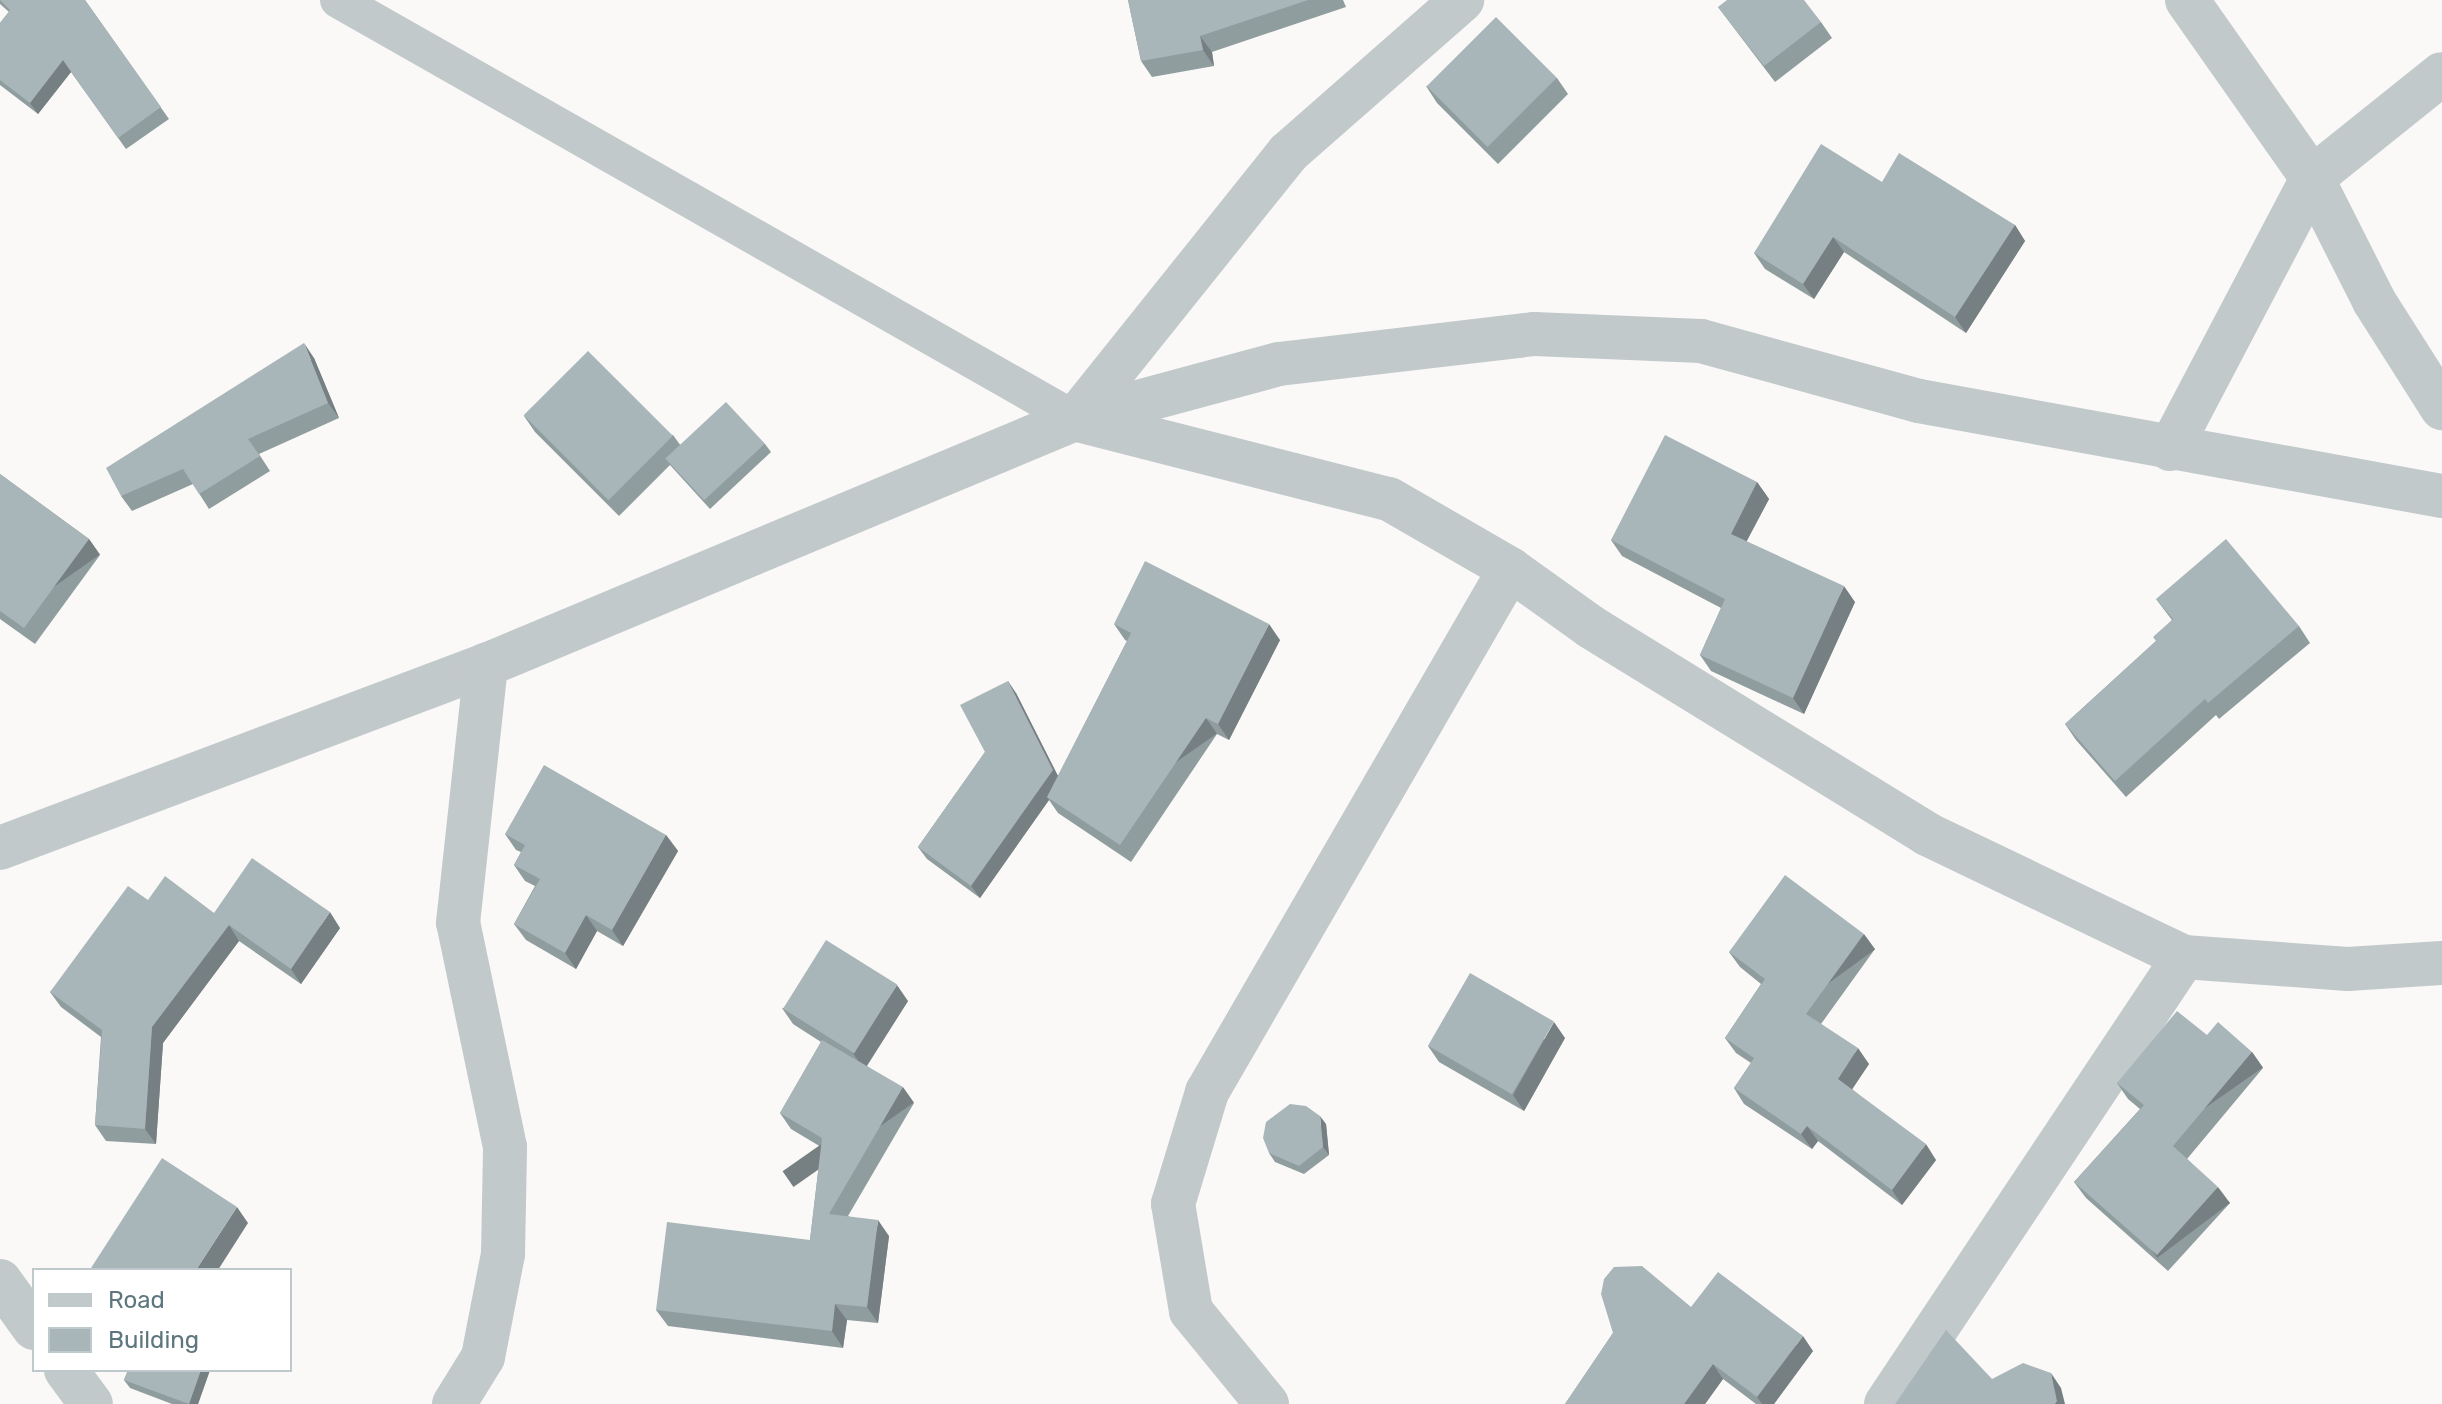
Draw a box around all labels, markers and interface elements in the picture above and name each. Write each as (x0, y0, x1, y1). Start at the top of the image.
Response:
legend (32, 1268, 292, 1372)
text: Road (108, 1286, 165, 1314)
text: Building (108, 1326, 199, 1354)

